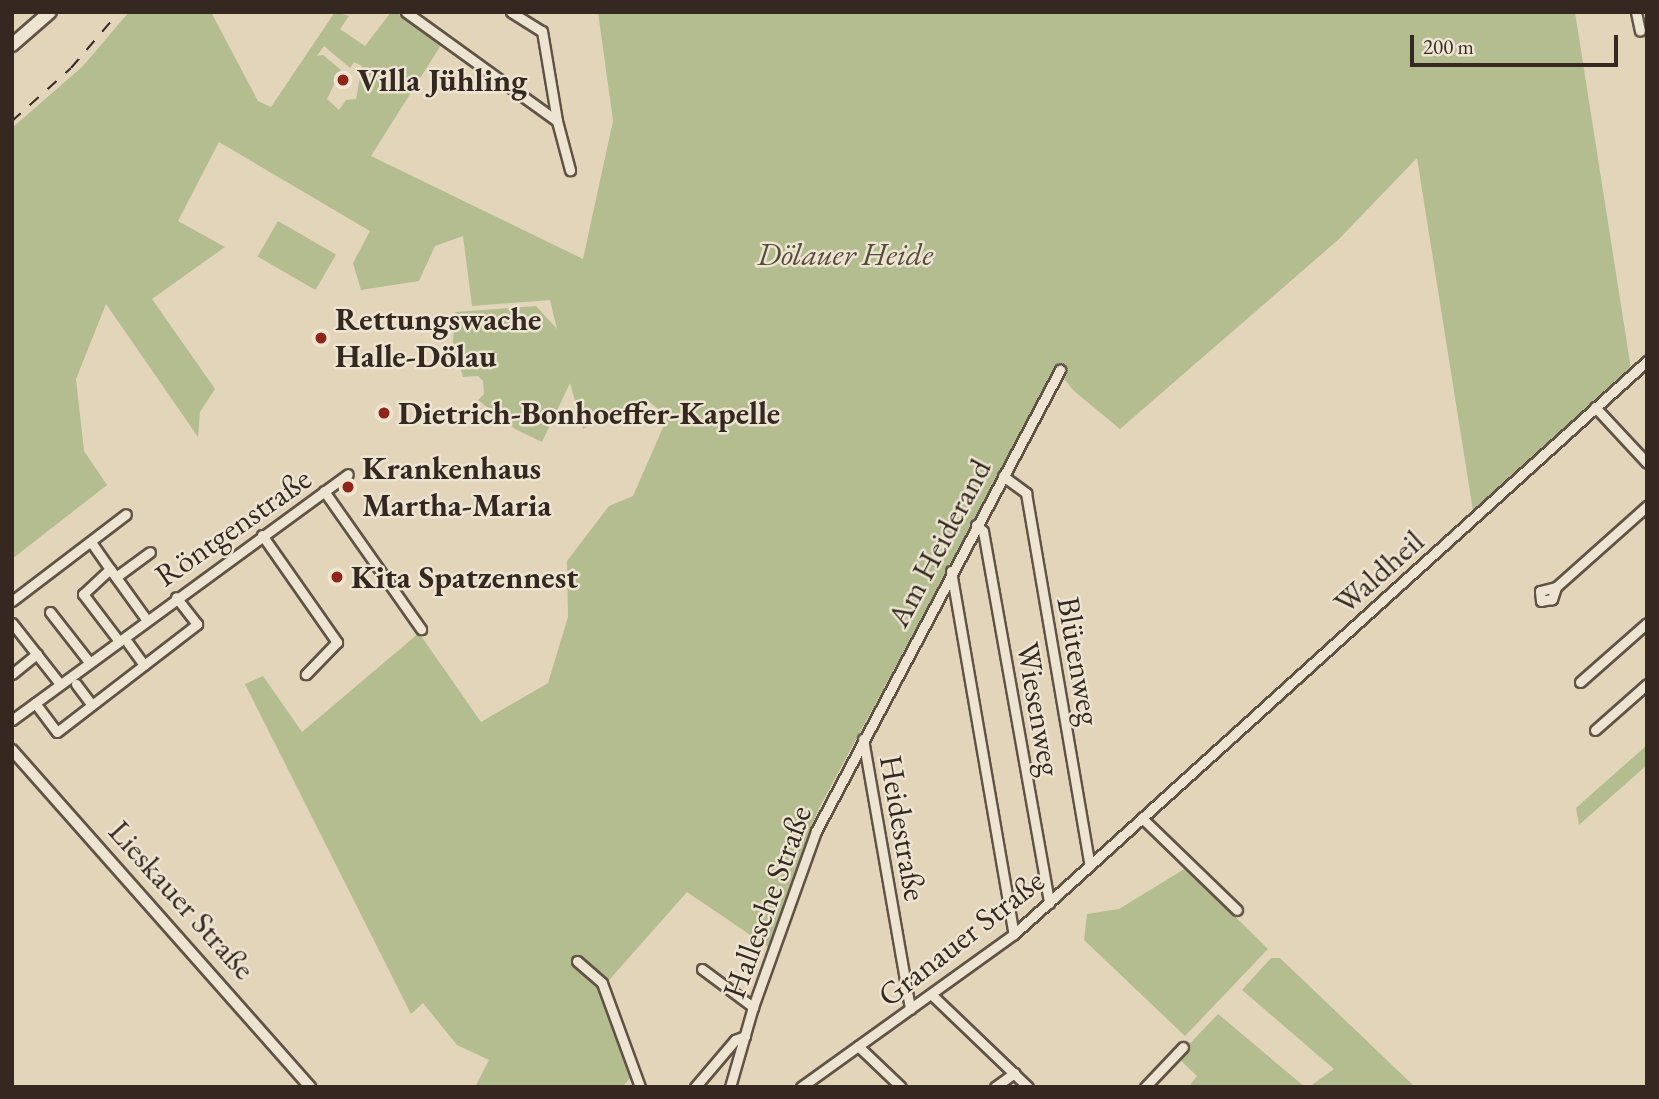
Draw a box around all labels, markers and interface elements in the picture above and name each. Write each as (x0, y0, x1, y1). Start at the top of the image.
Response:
scale bar (1414, 21, 1622, 65)
text: 200 m (1423, 33, 1474, 60)
place label: Villa Jühling (357, 61, 527, 99)
marker: Villa Jühling (335, 72, 351, 88)
park label: Dölauer Heide (757, 235, 933, 273)
place label: Rettungswache Halle-Dölau (335, 301, 541, 376)
marker: Rettungswache Halle-Dölau (313, 330, 329, 346)
place label: Dietrich-Bonhoeffer-Kapelle (398, 394, 780, 432)
marker: Dietrich-Bonhoeffer-Kapelle (376, 405, 392, 421)
place label: Krankenhaus Martha-Maria (362, 450, 551, 525)
street label: Am Heiderand (879, 452, 999, 634)
street label: Röntgenstraße (148, 459, 318, 595)
marker: Krankenhaus Martha-Maria (340, 479, 356, 495)
street label: Waldheil (1326, 522, 1432, 622)
place label: Kita Spatzennest (351, 558, 578, 596)
marker: Kita Spatzennest (329, 569, 345, 585)
street label: Blütenweg (1049, 594, 1109, 728)
street label: Wiesenweg (1008, 639, 1070, 779)
street label: Heidestraße (871, 752, 935, 904)
street label: Hallesche Straße (714, 800, 820, 1004)
street label: Lieskauer Straße (101, 813, 263, 987)
street label: Granauer Straße (870, 861, 1052, 1015)

